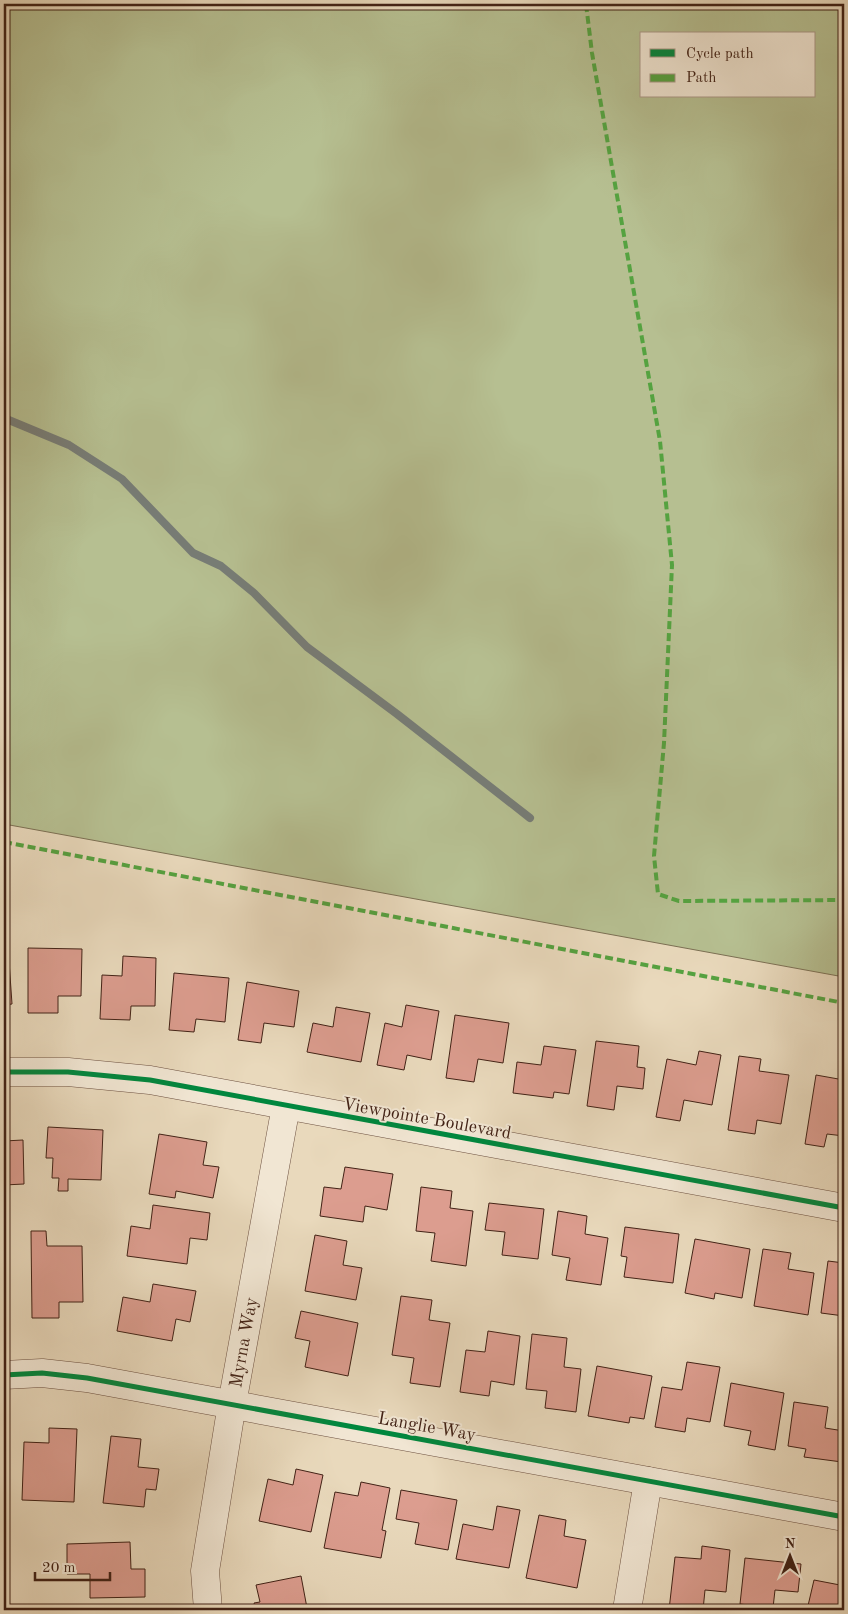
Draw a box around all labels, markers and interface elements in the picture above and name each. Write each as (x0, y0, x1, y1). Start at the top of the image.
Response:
legend (640, 32, 816, 98)
text: Cycle path (686, 47, 754, 62)
text: Path (686, 71, 716, 86)
street label: Viewpointe Boulevard (341, 1095, 513, 1143)
street label: Myrna Way (227, 1295, 261, 1389)
street label: Langlie Way (376, 1409, 478, 1445)
north arrow (766, 1532, 816, 1582)
text: N (785, 1537, 796, 1551)
scale bar (35, 1549, 110, 1581)
text: 20 m (42, 1561, 76, 1576)

